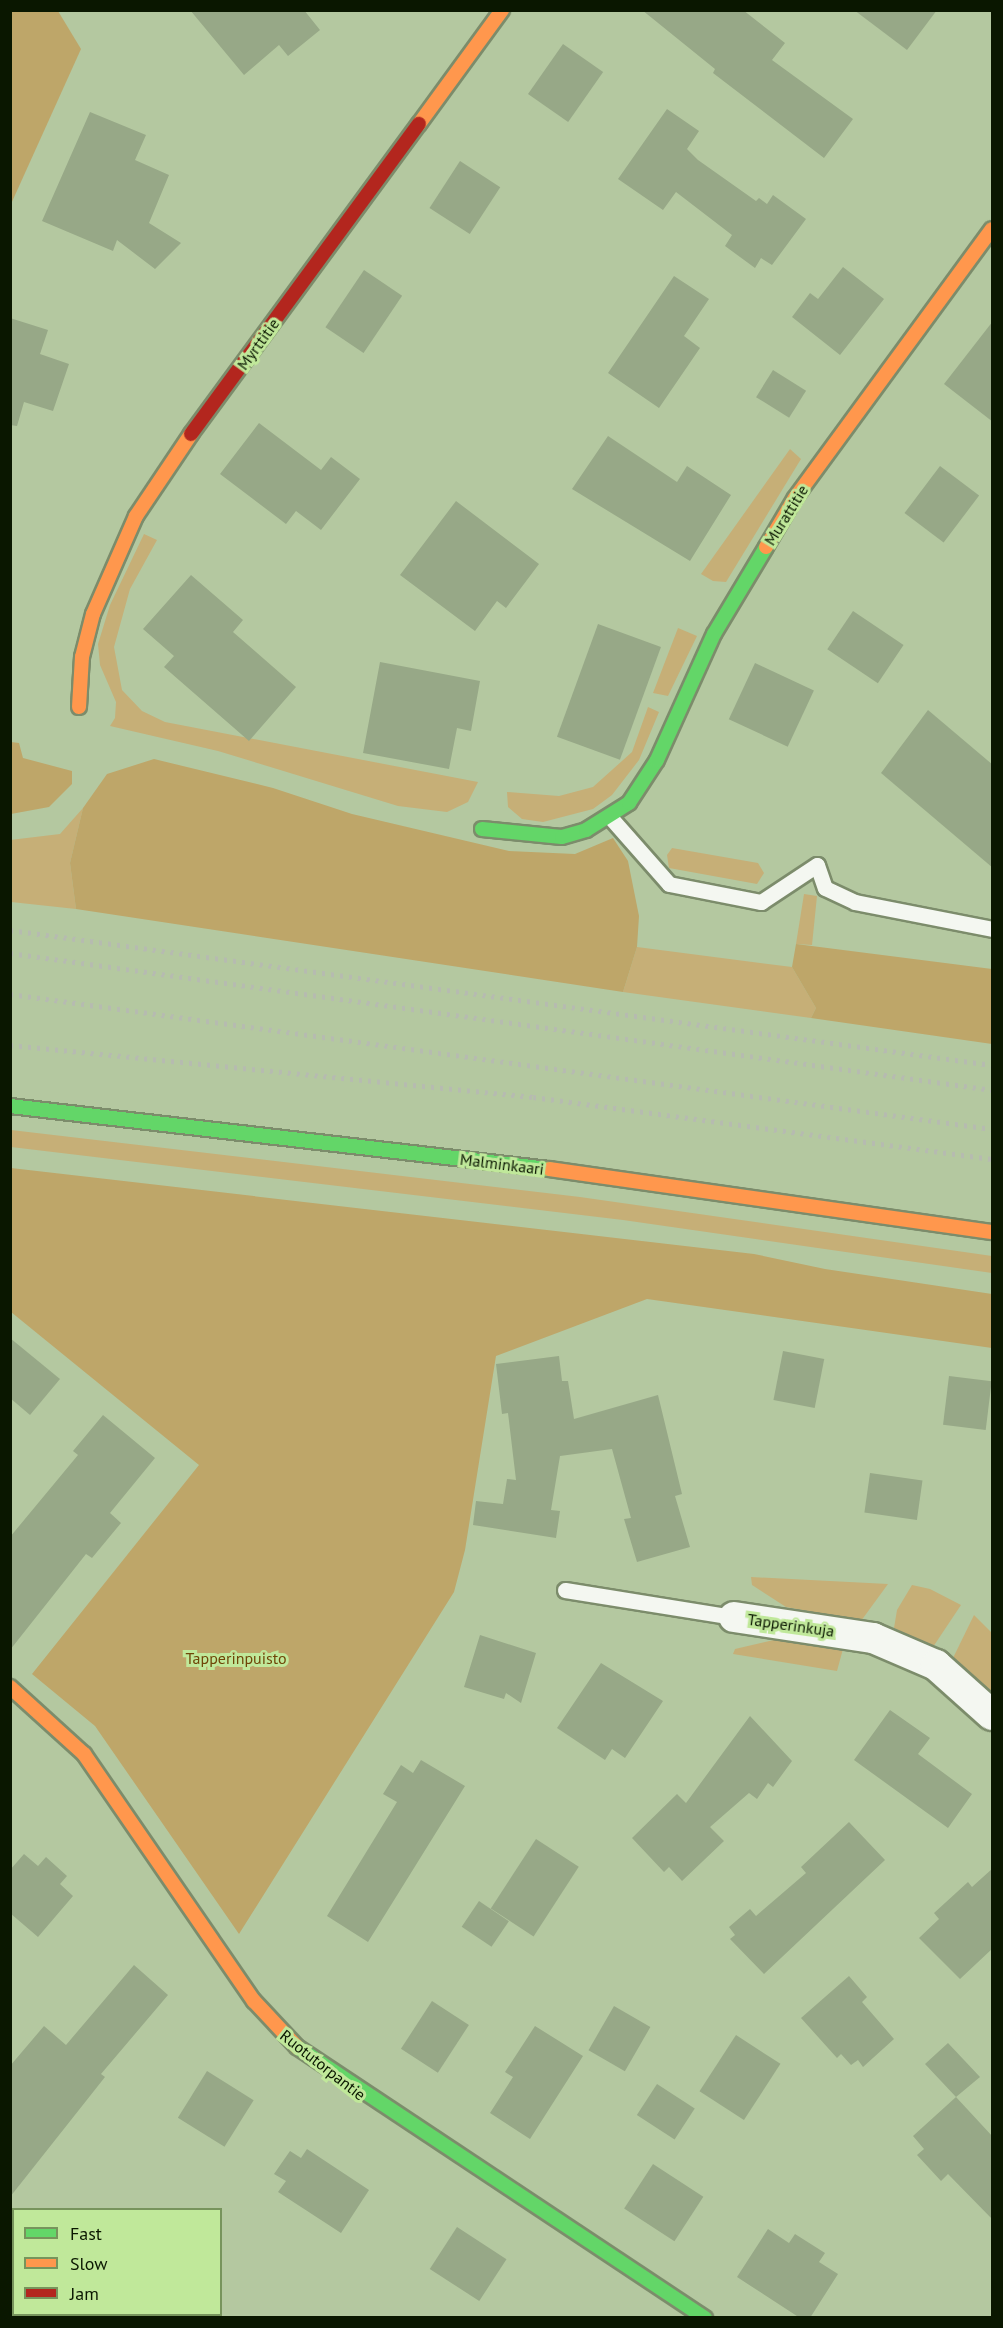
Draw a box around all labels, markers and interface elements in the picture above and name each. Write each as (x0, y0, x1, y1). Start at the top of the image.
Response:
street label: Myrttitie (233, 314, 283, 374)
street label: Murattitie (760, 481, 812, 549)
street label: Malminkaari (459, 1149, 545, 1179)
street label: Tapperinkuja (746, 1609, 836, 1641)
park label: Tapperinpuisto (185, 1648, 287, 1668)
street label: Ruotutorpantie (276, 2026, 370, 2104)
legend (12, 2208, 222, 2316)
text: Fast (70, 2222, 102, 2245)
text: Slow (70, 2252, 108, 2275)
text: Jam (70, 2282, 99, 2305)

